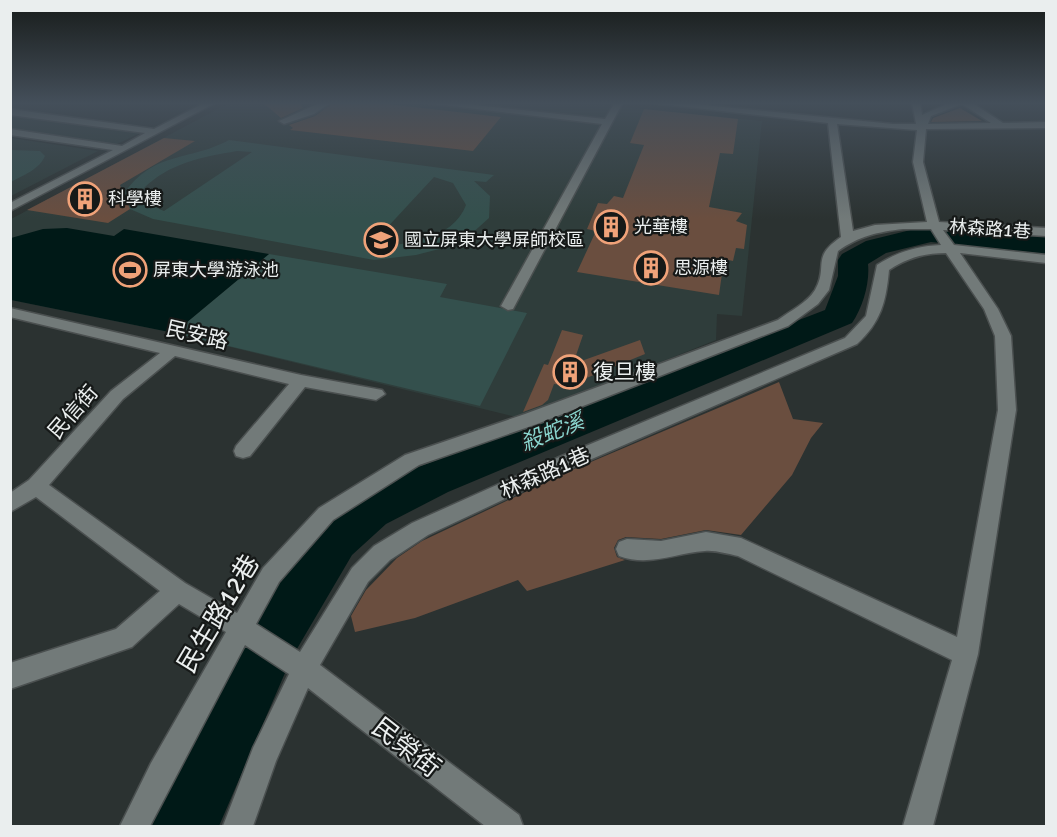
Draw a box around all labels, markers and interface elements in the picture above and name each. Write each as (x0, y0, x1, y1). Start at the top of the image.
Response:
building icon: 科學樓 (67, 181, 103, 217)
place label: 科學樓 (108, 188, 162, 210)
building icon: 光華樓 (593, 209, 629, 245)
street label: 林森路1巷 (948, 215, 1032, 243)
place label: 光華樓 (634, 216, 688, 238)
school or university icon: 國立屏東大學屏師校區 (363, 222, 399, 258)
place label: 國立屏東大學屏師校區 (404, 229, 584, 251)
building icon: 思源樓 (633, 250, 669, 286)
sports icon: 屏東大學游泳池 (112, 252, 148, 288)
place label: 思源樓 (674, 257, 728, 279)
place label: 屏東大學游泳池 (153, 259, 279, 281)
street label: 民安路 (163, 315, 231, 355)
building icon: 復旦樓 (552, 354, 588, 390)
place label: 復旦樓 (593, 359, 656, 385)
street label: 民信街 (43, 380, 103, 444)
water label: 殺蛇溪 (516, 406, 590, 457)
street label: 林森路1巷 (496, 442, 594, 504)
street label: 民生路12巷 (171, 549, 267, 679)
street label: 民榮街 (365, 711, 447, 785)

